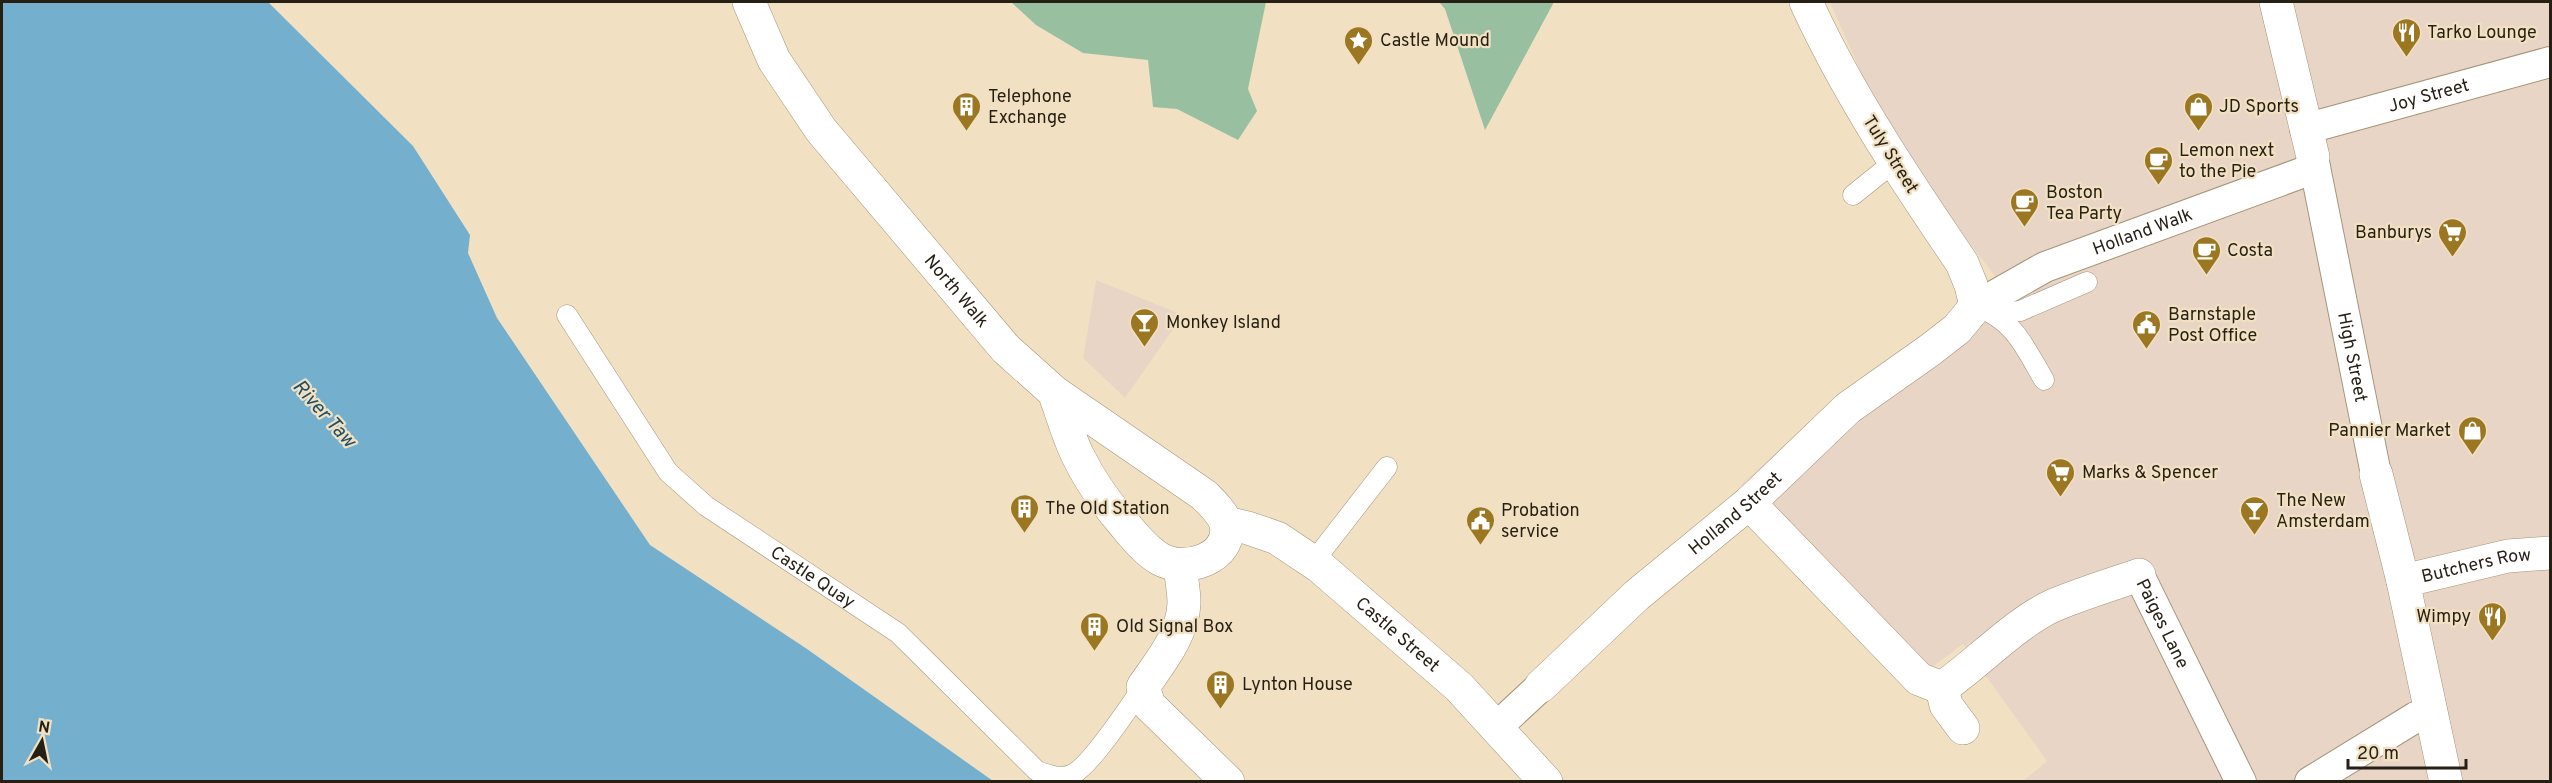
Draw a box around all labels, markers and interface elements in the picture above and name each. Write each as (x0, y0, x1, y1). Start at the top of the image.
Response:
restaurant icon: Tarko Lounge (2390, 16, 2422, 58)
place label: Tarko Lounge (2427, 22, 2537, 45)
place icon: Castle Mound (1343, 24, 1375, 66)
place label: Castle Mound (1380, 30, 1490, 53)
street label: Joy Street (2386, 75, 2472, 119)
place label: Telephone Exchange (988, 86, 1072, 130)
building icon: Telephone Exchange (951, 90, 983, 132)
shop icon: JD Sports (2182, 90, 2214, 132)
place label: JD Sports (2219, 96, 2299, 119)
street label: Tuly Street (1857, 111, 1923, 198)
place label: Lemon next to the Pie (2179, 140, 2274, 184)
cafe icon: Lemon next to the Pie (2142, 144, 2174, 186)
place label: Boston Tea Party (2046, 182, 2122, 226)
cafe icon: Boston Tea Party (2009, 186, 2041, 228)
street label: Holland Walk (2090, 204, 2196, 262)
supermarket icon: Banburys (2437, 216, 2469, 258)
place label: Banburys (2355, 222, 2432, 245)
cafe icon: Costa (2190, 234, 2222, 276)
place label: Costa (2227, 240, 2273, 263)
street label: North Walk (918, 250, 993, 333)
place label: Barnstaple Post Office (2168, 304, 2257, 348)
bar icon: Monkey Island (1129, 306, 1161, 348)
public building icon: Barnstaple Post Office (2131, 308, 2163, 350)
street label: High Street (2331, 310, 2371, 404)
place label: Monkey Island (1166, 312, 1281, 335)
water label: River Taw (286, 375, 362, 455)
shop icon: Pannier Market (2456, 414, 2488, 456)
place label: Pannier Market (2328, 420, 2451, 443)
supermarket icon: Marks & Spencer (2045, 456, 2077, 498)
place label: Marks & Spencer (2082, 462, 2218, 485)
street label: Holland Street (1684, 467, 1788, 561)
place label: The New Amsterdam (2276, 490, 2370, 534)
building icon: The Old Station (1008, 492, 1040, 534)
bar icon: The New Amsterdam (2239, 494, 2271, 536)
place label: The Old Station (1045, 498, 1170, 521)
place label: Probation service (1501, 500, 1580, 544)
public building icon: Probation service (1464, 504, 1496, 546)
street label: Castle Quay (765, 542, 859, 614)
street label: Butchers Row (2419, 544, 2532, 589)
street label: Paiges Lane (2130, 575, 2193, 673)
street label: Castle Street (1350, 593, 1444, 678)
restaurant icon: Wimpy (2476, 600, 2508, 642)
place label: Wimpy (2416, 606, 2471, 629)
building icon: Old Signal Box (1079, 610, 1111, 652)
place label: Old Signal Box (1116, 616, 1233, 639)
building icon: Lynton House (1205, 668, 1237, 710)
place label: Lynton House (1242, 674, 1353, 697)
north arrow (12, 711, 72, 771)
text: N (37, 717, 51, 739)
scale bar (2348, 732, 2466, 770)
text: 20 m (2357, 743, 2399, 766)

